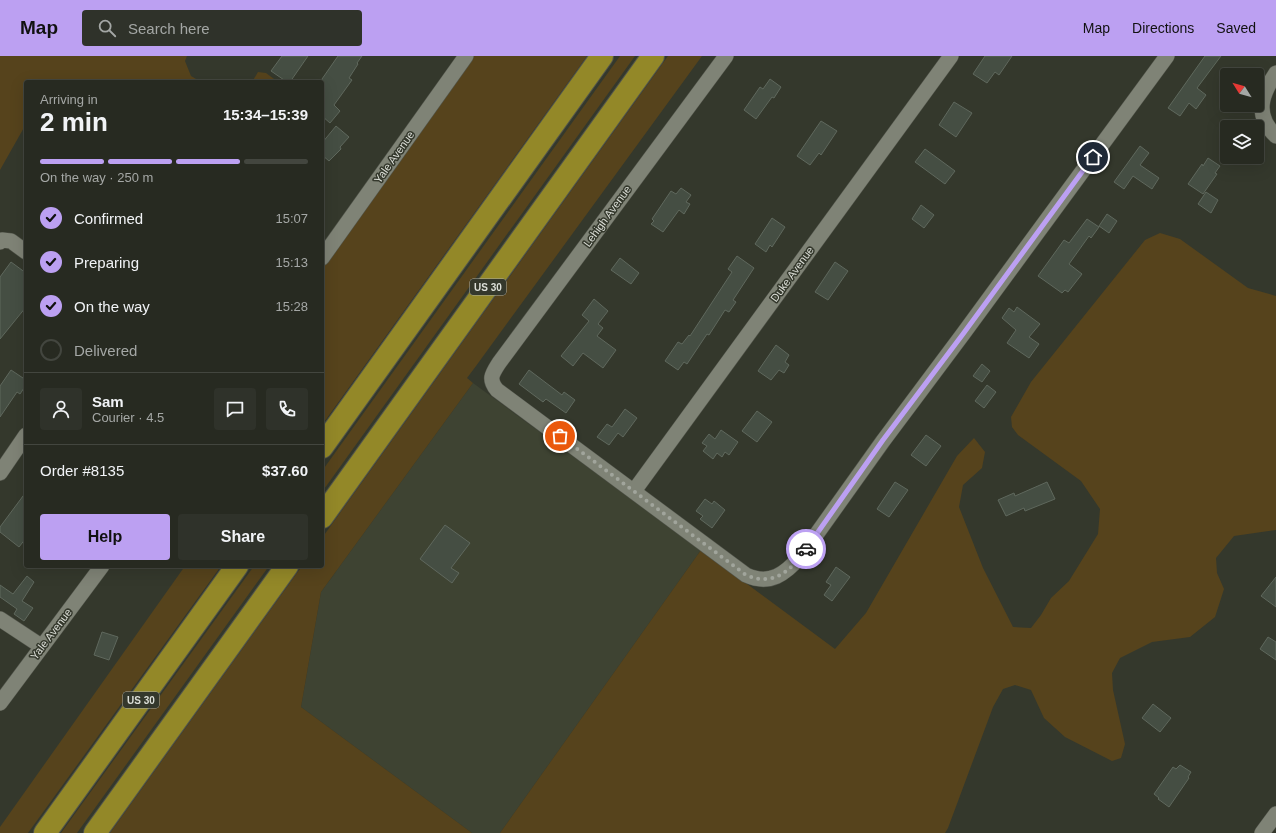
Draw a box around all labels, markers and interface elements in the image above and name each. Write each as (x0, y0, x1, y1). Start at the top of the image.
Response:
search box (82, 10, 362, 46)
text: Map (20, 17, 58, 38)
icon: search (96, 17, 118, 39)
text: Search here (128, 20, 210, 37)
text: Map (1083, 20, 1110, 36)
text: Directions (1132, 20, 1194, 36)
text: Saved (1216, 20, 1256, 36)
north arrow (1220, 68, 1264, 112)
map controls (1220, 68, 1264, 164)
text: Arriving in (40, 92, 98, 107)
text: 15:34–15:39 (223, 106, 308, 123)
text: 2 min (40, 107, 108, 137)
button: layers (1220, 120, 1264, 164)
street label: Yale Avenue (372, 129, 416, 185)
pin (1076, 140, 1110, 174)
icon: home (1082, 146, 1104, 168)
text: On the way · 250 m (40, 170, 153, 185)
street label: Lehigh Avenue (581, 183, 633, 249)
icon: check (40, 207, 62, 229)
text: Confirmed (74, 210, 143, 227)
text: 15:07 (275, 211, 308, 226)
street label: Duke Avenue (768, 244, 816, 304)
icon: check (40, 251, 62, 273)
text: Preparing (74, 254, 139, 271)
text: 15:13 (275, 255, 308, 270)
road number: US 30 (470, 279, 506, 295)
icon: check (40, 295, 62, 317)
text: On the way (74, 298, 150, 315)
text: 15:28 (275, 299, 308, 314)
text: Delivered (74, 342, 137, 359)
button: person (40, 388, 82, 430)
button: chat (214, 388, 256, 430)
button: phone (266, 388, 308, 430)
text: Sam (92, 393, 124, 410)
text: Courier · 4.5 (92, 410, 164, 425)
pin (543, 419, 577, 453)
icon: bag (549, 425, 571, 447)
text: Order #8135 (40, 462, 124, 479)
text: $37.60 (262, 462, 308, 479)
button: Help (40, 514, 170, 560)
button: Share (178, 514, 308, 560)
courier (786, 529, 826, 569)
icon: car (795, 538, 817, 560)
street label: Yale Avenue (28, 606, 74, 662)
road number: US 30 (123, 692, 159, 708)

